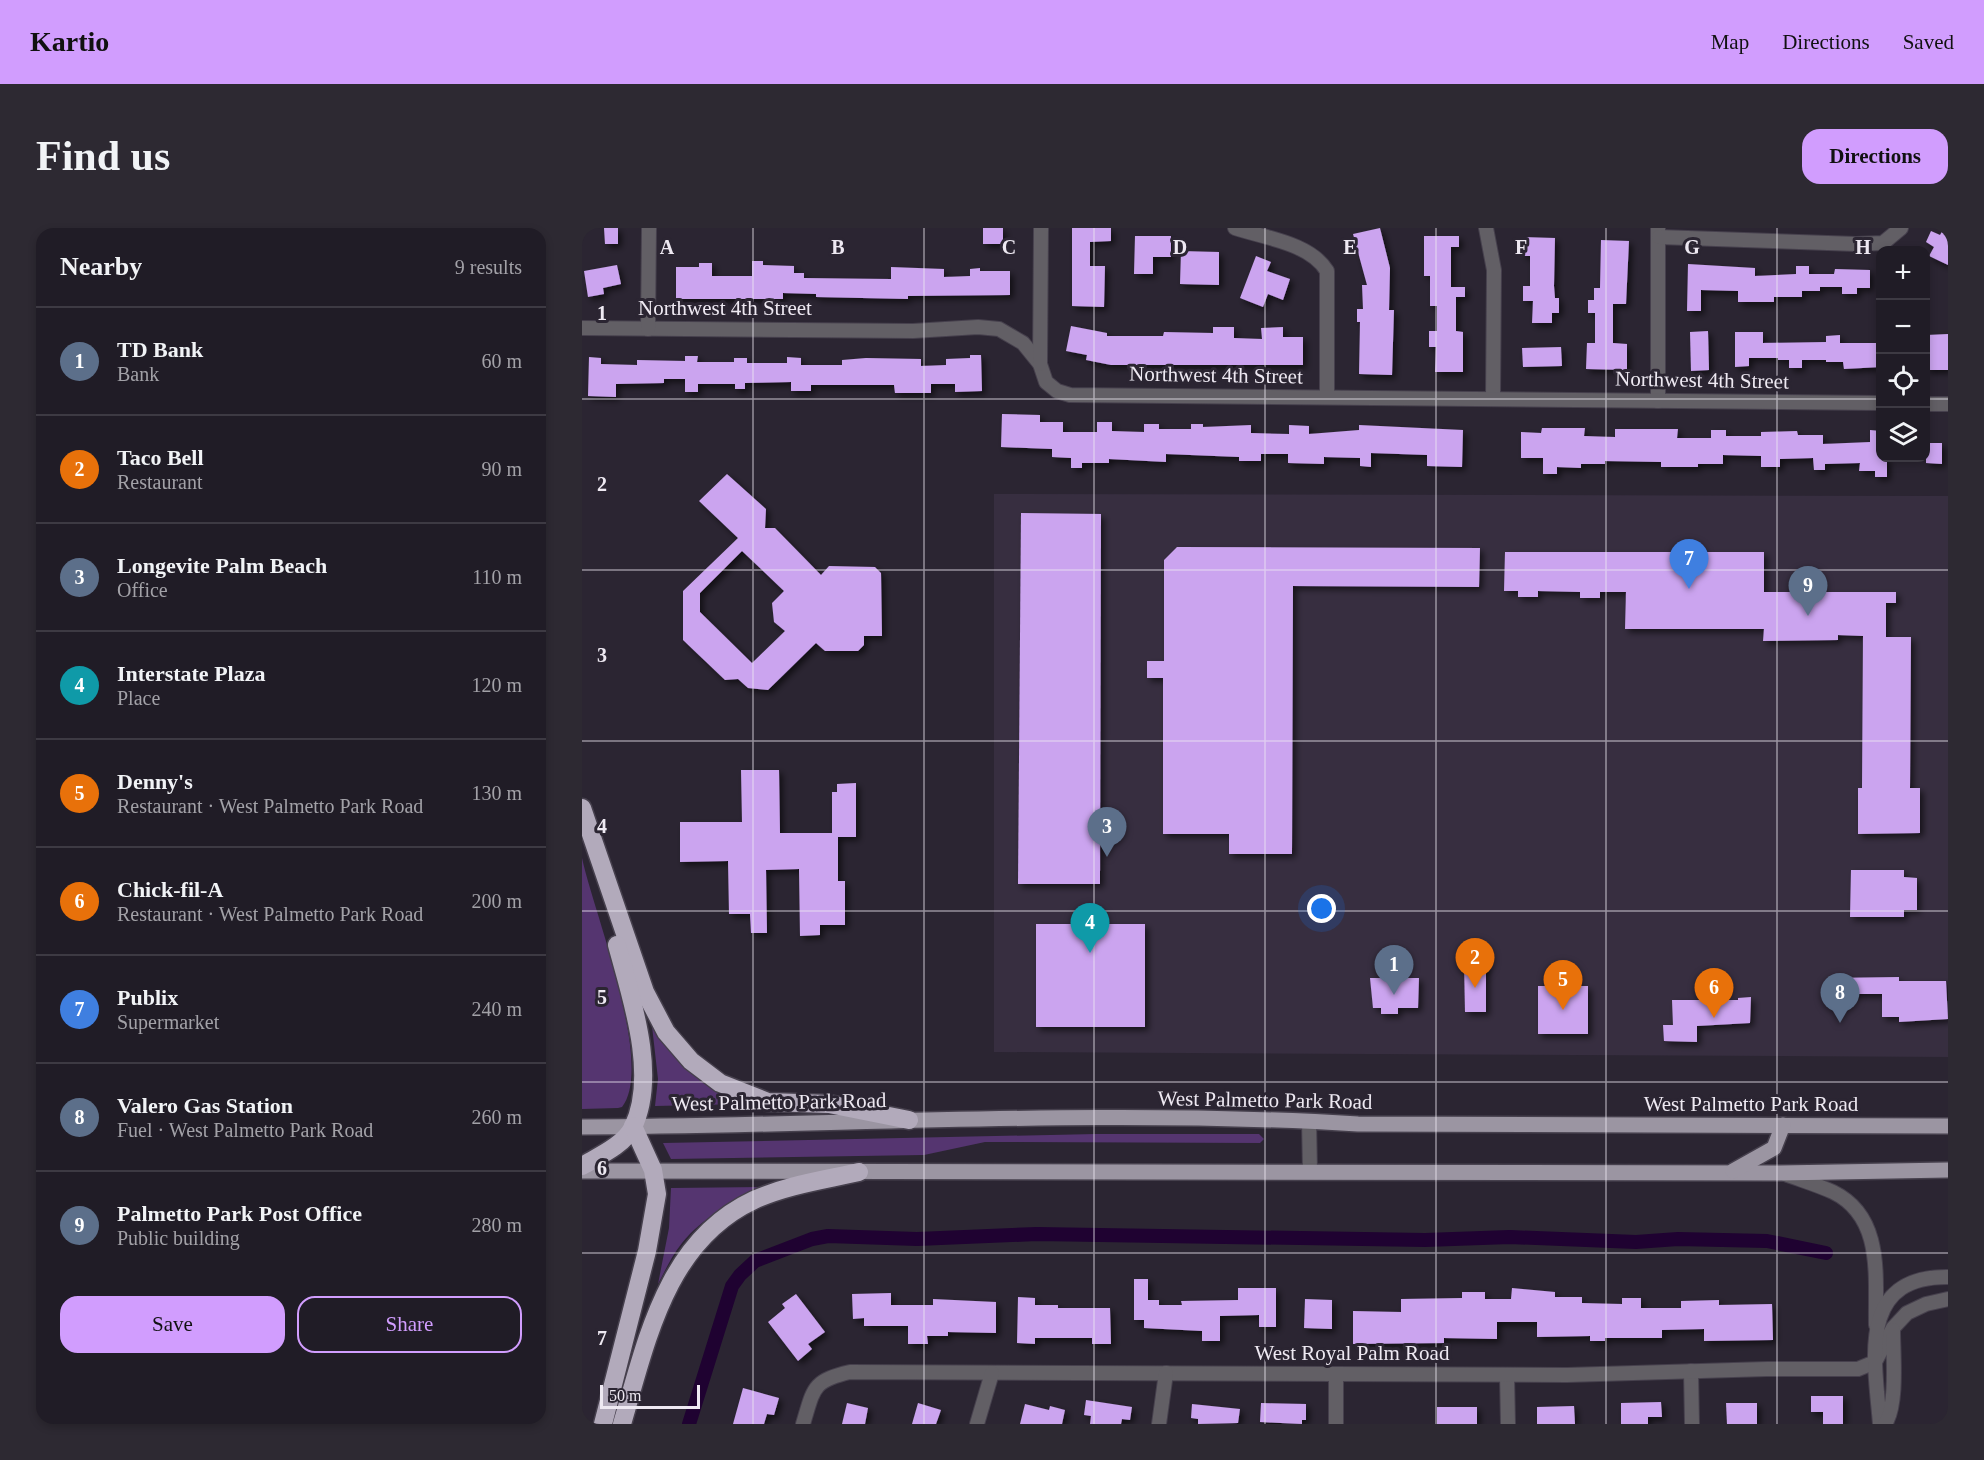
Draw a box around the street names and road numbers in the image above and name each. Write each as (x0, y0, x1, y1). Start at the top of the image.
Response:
street label: Northwest 4th Street (638, 296, 812, 320)
street label: Northwest 4th Street (1129, 361, 1303, 389)
street label: Northwest 4th Street (1615, 366, 1789, 394)
street label: West Palmetto Park Road (1157, 1086, 1373, 1114)
street label: West Palmetto Park Road (671, 1088, 887, 1116)
street label: West Palmetto Park Road (1644, 1092, 1859, 1116)
street label: West Royal Palm Road (1255, 1341, 1450, 1365)

